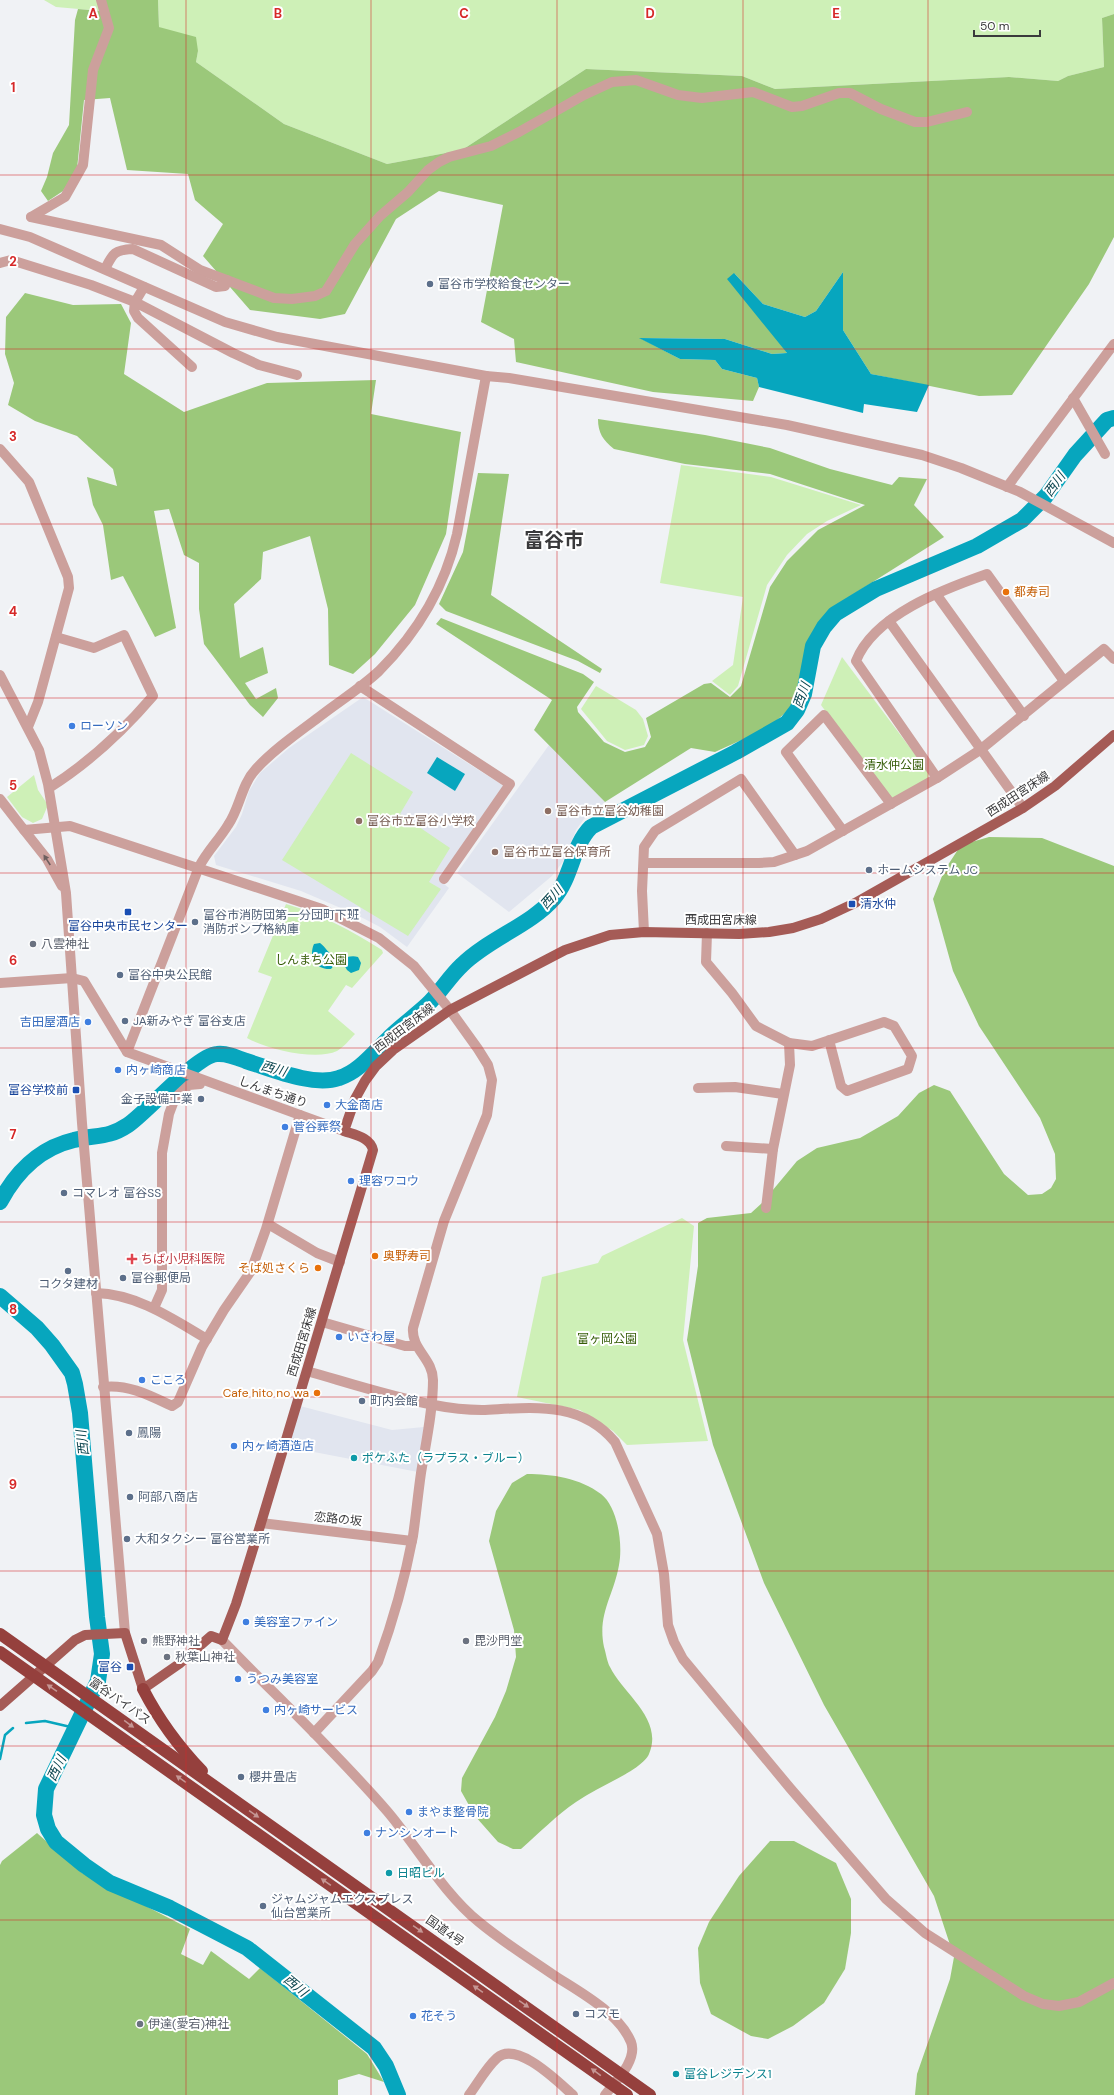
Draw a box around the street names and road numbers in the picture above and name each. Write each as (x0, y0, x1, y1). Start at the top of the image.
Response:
street label: 西成田宮床線 (983, 768, 1053, 820)
street label: 西成田宮床線 (685, 912, 757, 928)
street label: 西成田宮床線 (370, 1000, 438, 1056)
street label: しんまち通り (236, 1073, 310, 1111)
street label: 西成田宮床線 (284, 1305, 320, 1379)
street label: 恋路の坂 (313, 1509, 363, 1529)
street label: 富谷バイパス (86, 1674, 154, 1728)
street label: 国道4号 (423, 1912, 467, 1950)

